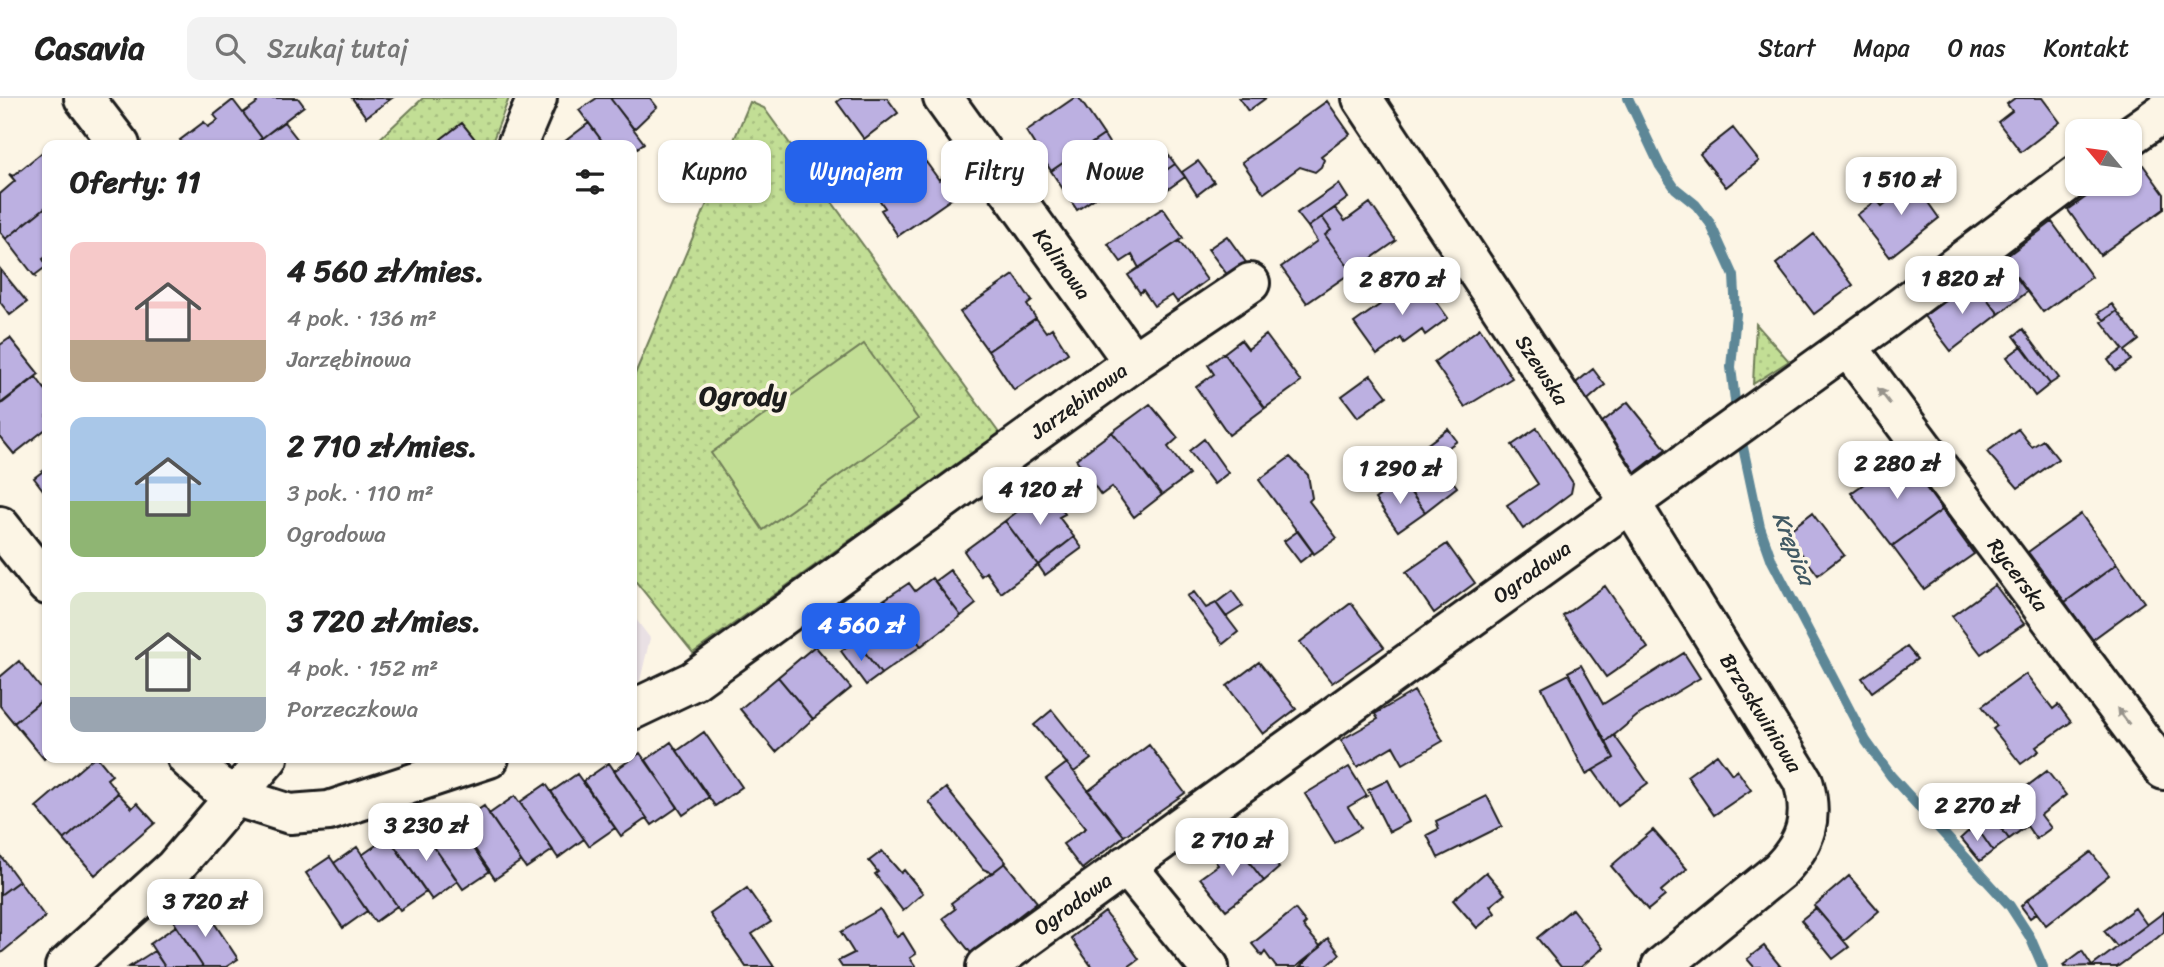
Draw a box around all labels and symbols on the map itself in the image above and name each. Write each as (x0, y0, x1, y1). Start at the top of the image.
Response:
north arrow (2065, 119, 2142, 196)
pin: 1 510 zł (1829, 158, 1973, 217)
street label: Kalinowa (1023, 220, 1102, 309)
pin: 1 820 zł (1890, 256, 2034, 316)
pin: 2 870 zł (1330, 258, 1474, 317)
street label: Szewska (1505, 327, 1580, 414)
street label: Jarzębinowa (1021, 352, 1136, 450)
district label: Ogrody (699, 371, 788, 420)
one-way arrow (1877, 387, 1891, 405)
pin: 2 280 zł (1825, 442, 1969, 501)
pin: 1 290 zł (1328, 446, 1472, 506)
pin: 4 120 zł (968, 468, 1112, 527)
water label: Krępica (1760, 505, 1828, 595)
street label: Ogrodowa (1484, 530, 1580, 614)
street label: Rycerska (1977, 530, 2059, 621)
pin: 4 560 zł (789, 603, 933, 663)
street label: Brzoskwiniowa (1709, 645, 1813, 781)
one-way arrow (2116, 706, 2130, 725)
pin: 2 270 zł (1905, 784, 2049, 843)
pin: 3 230 zł (354, 804, 498, 863)
pin: 2 710 zł (1160, 818, 1304, 878)
street label: Ogrodowa (1025, 862, 1121, 946)
pin: 3 720 zł (133, 880, 277, 939)

